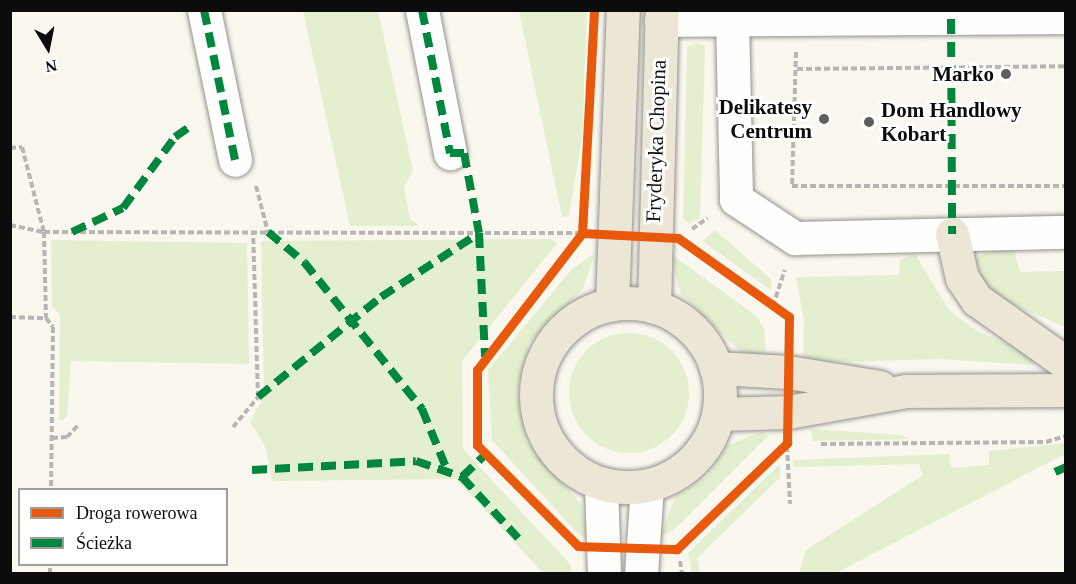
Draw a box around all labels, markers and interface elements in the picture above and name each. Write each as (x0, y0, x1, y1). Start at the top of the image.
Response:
north arrow (18, 18, 78, 78)
text: N (44, 57, 58, 76)
street label: Fryderyka Chopina (641, 59, 671, 223)
place label: Marko (932, 61, 994, 87)
marker: Marko (999, 67, 1013, 81)
place label: Delikatesy Centrum (719, 94, 812, 144)
place label: Dom Handlowy Kobart (881, 97, 1022, 147)
marker: Delikatesy Centrum (817, 112, 831, 126)
marker: Dom Handlowy Kobart (862, 115, 876, 129)
legend (18, 488, 228, 566)
text: Droga rowerowa (76, 503, 197, 523)
text: Ścieżka (76, 533, 132, 553)

